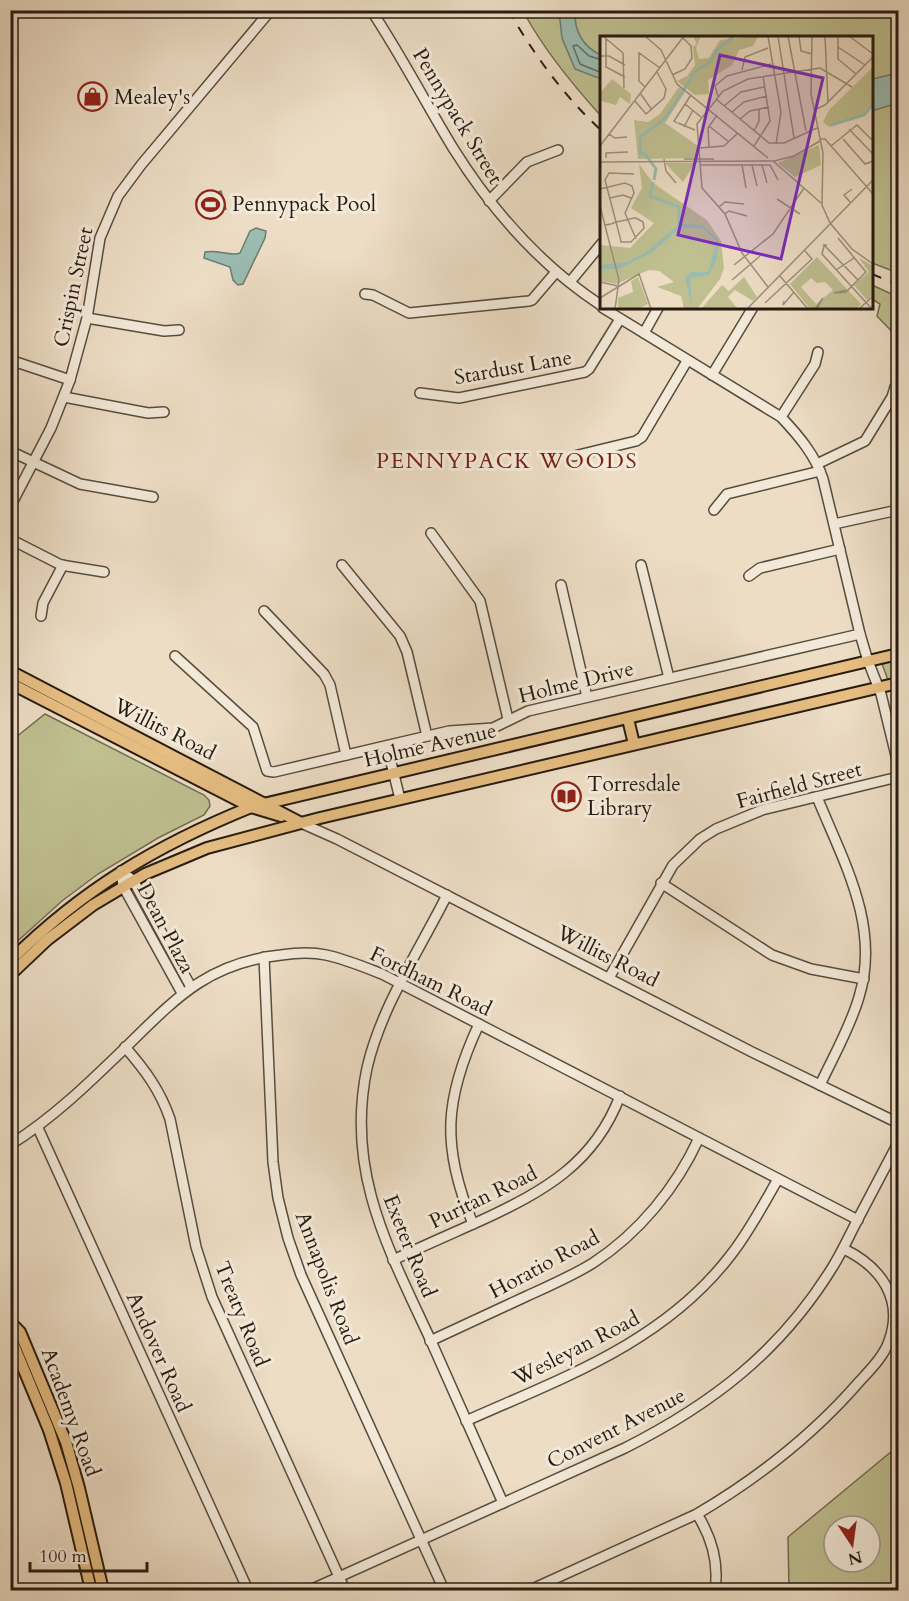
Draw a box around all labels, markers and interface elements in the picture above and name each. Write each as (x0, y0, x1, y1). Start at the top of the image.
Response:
inset map (600, 36, 873, 309)
street label: Pennypack Street (405, 43, 510, 190)
shop icon: Mealey's (77, 81, 109, 113)
place label: Mealey's (114, 83, 190, 112)
sports icon: Pennypack Pool (195, 188, 227, 220)
place label: Pennypack Pool (232, 190, 376, 219)
street label: Crispin Street (47, 224, 100, 350)
street label: Stardust Lane (452, 343, 574, 392)
district label: PENNYPACK WOODS (376, 446, 638, 476)
street label: Holme Drive (515, 654, 637, 711)
street label: Willits Road (108, 691, 221, 768)
street label: Holme Avenue (361, 716, 499, 775)
street label: Fairfield Street (733, 755, 865, 816)
place label: Torresdale Library (587, 770, 681, 823)
library icon: Torresdale Library (550, 780, 582, 812)
street label: Dean Plaza (130, 878, 201, 979)
street label: Willits Road (551, 918, 664, 995)
street label: Fordham Road (365, 939, 497, 1023)
street label: Puritan Road (424, 1159, 542, 1236)
street label: Exeter Road (376, 1190, 443, 1302)
street label: Annapolis Road (288, 1207, 365, 1349)
street label: Horatio Road (484, 1223, 605, 1306)
street label: Treaty Road (207, 1257, 276, 1371)
street label: Andover Road (119, 1287, 198, 1417)
street label: Wesleyan Road (507, 1304, 645, 1393)
street label: Academy Road (34, 1344, 107, 1481)
street label: Convent Avenue (542, 1381, 690, 1476)
north arrow (822, 1514, 882, 1574)
scale bar (30, 1535, 147, 1573)
text: 100 m (39, 1544, 87, 1569)
text: N (846, 1545, 864, 1570)

